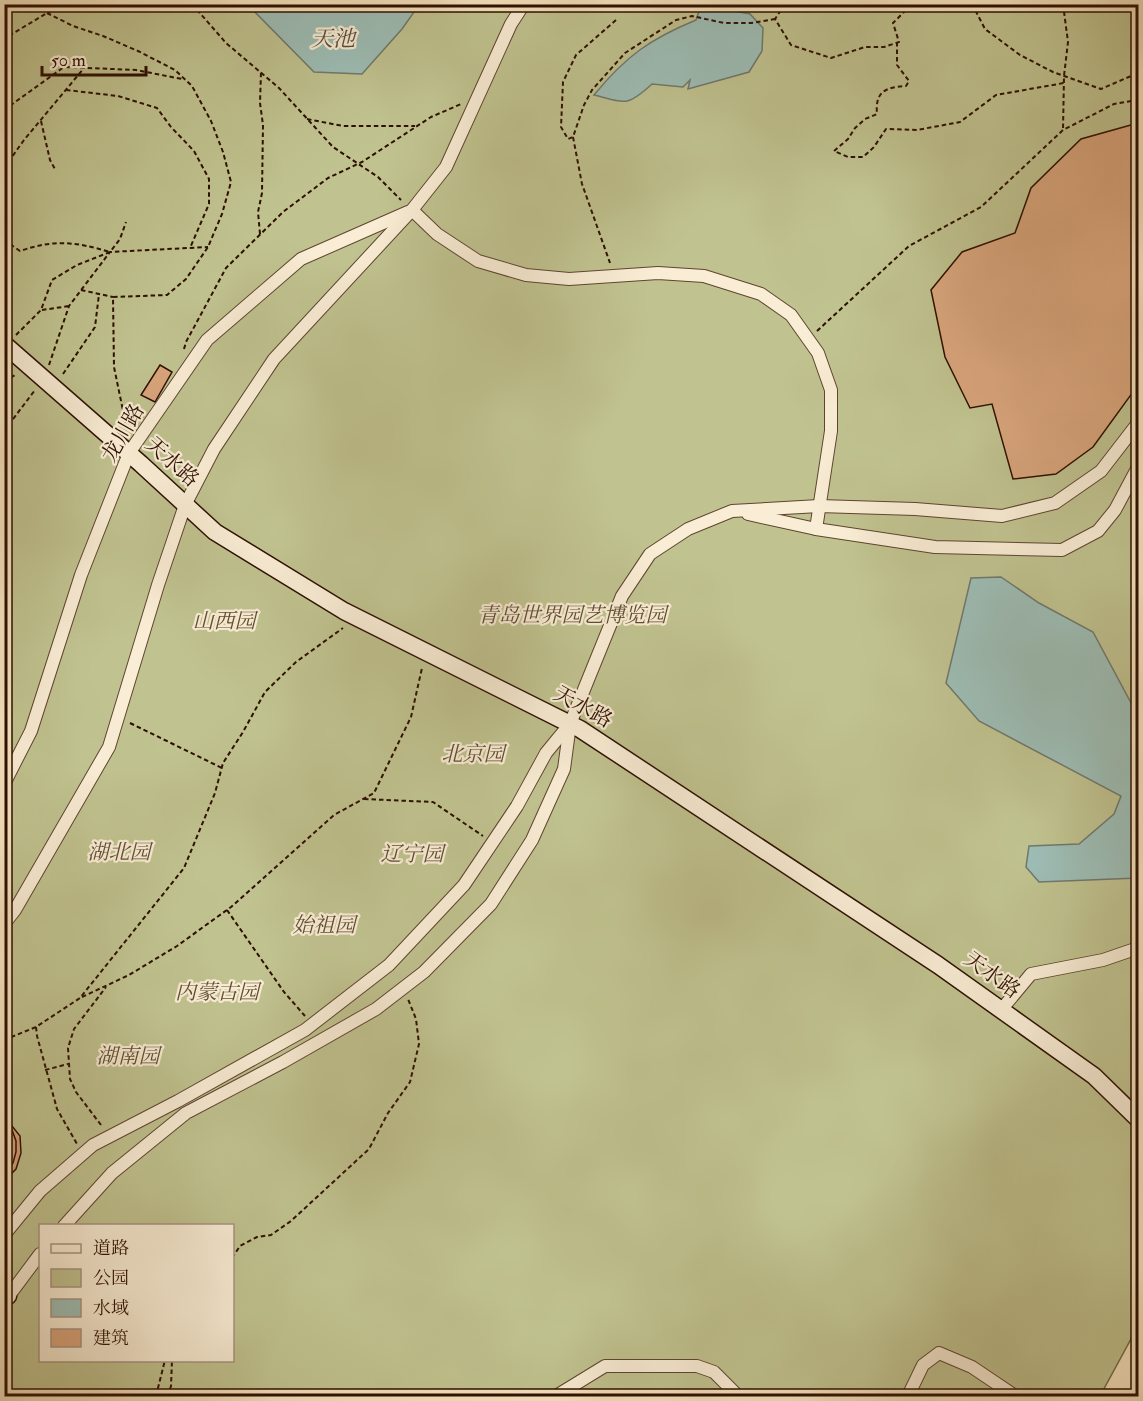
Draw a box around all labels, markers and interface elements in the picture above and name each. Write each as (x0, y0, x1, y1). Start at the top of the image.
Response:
water label: 天池 (311, 25, 358, 53)
scale bar (42, 39, 146, 77)
text: 50 m (51, 49, 86, 72)
street label: 龙川路 (96, 399, 150, 467)
street label: 天水路 (140, 431, 204, 493)
park label: 青岛世界园艺博览园 (478, 602, 669, 629)
park label: 山西园 (193, 608, 258, 635)
street label: 天水路 (549, 680, 617, 734)
park label: 北京园 (442, 741, 507, 768)
park label: 湖北园 (88, 839, 153, 866)
park label: 辽宁园 (381, 841, 446, 868)
park label: 始祖园 (293, 912, 358, 939)
street label: 天水路 (959, 946, 1025, 1004)
park label: 内蒙古园 (175, 979, 262, 1006)
park label: 湖南园 (97, 1043, 162, 1070)
legend (39, 1224, 234, 1362)
text: 道路 (93, 1237, 129, 1260)
text: 公园 (93, 1267, 129, 1290)
text: 水域 (93, 1297, 129, 1320)
text: 建筑 (93, 1327, 129, 1350)

